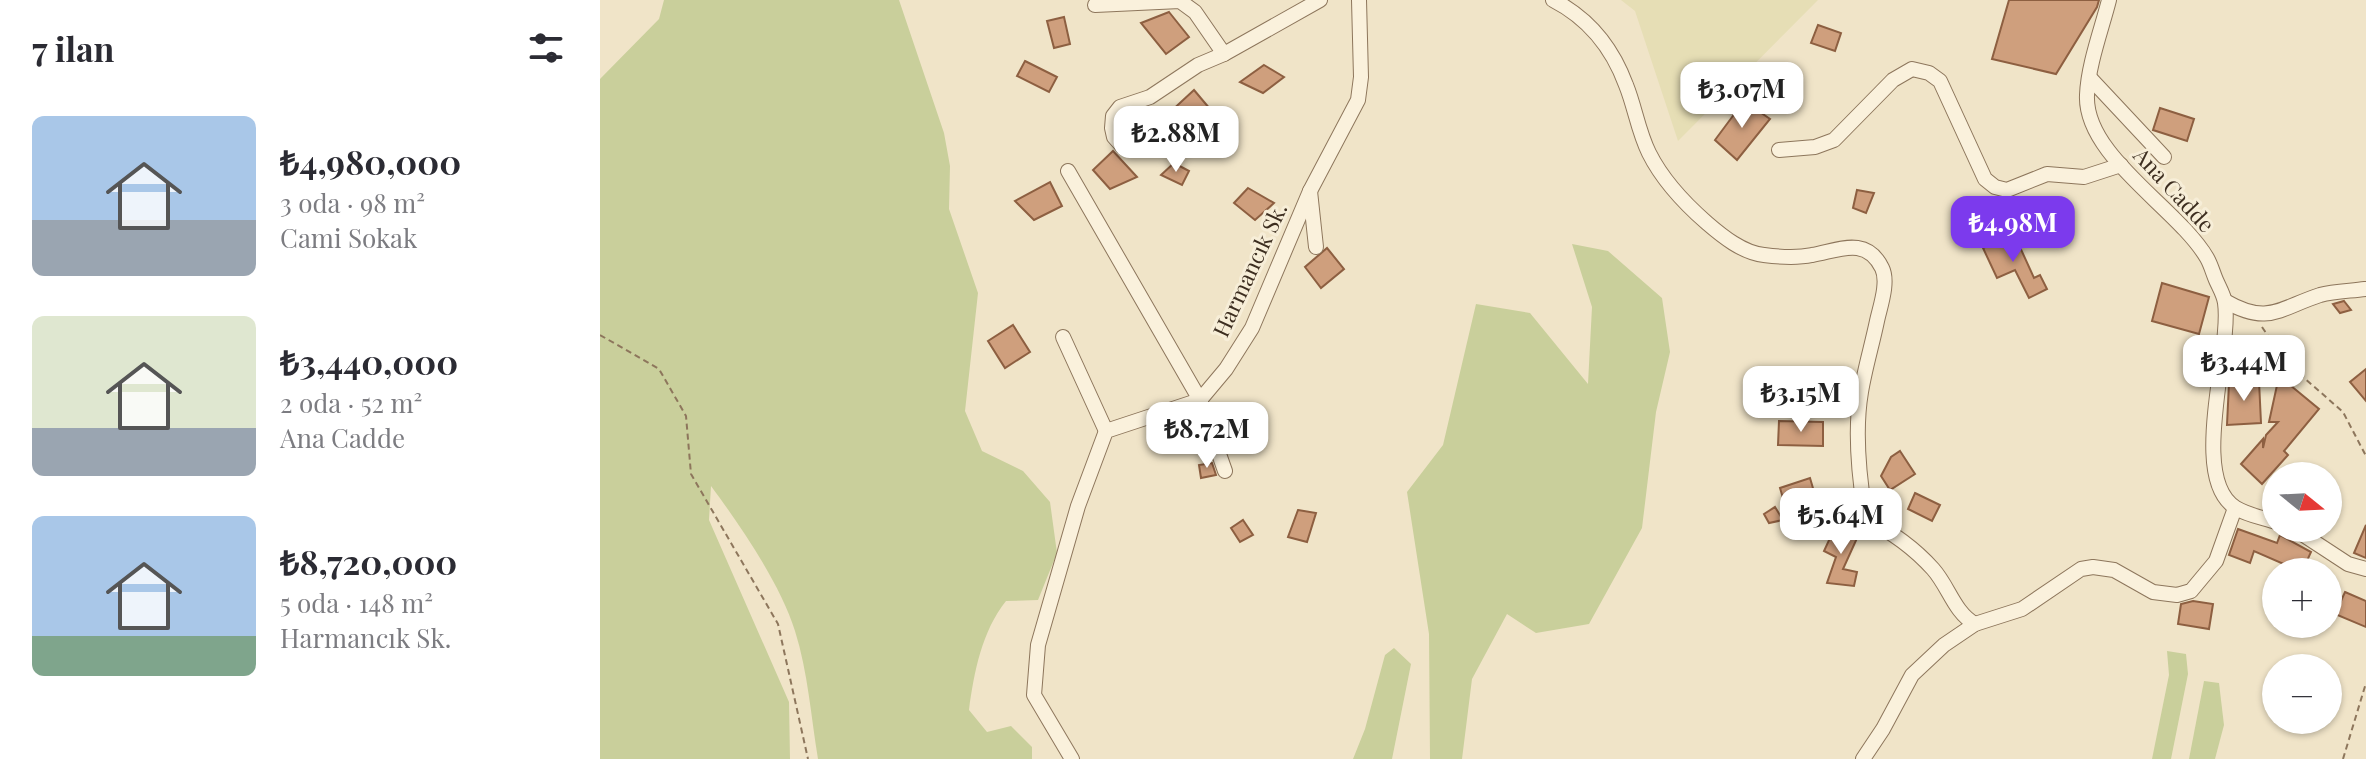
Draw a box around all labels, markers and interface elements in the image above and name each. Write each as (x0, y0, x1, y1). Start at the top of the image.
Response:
text: 7 ilan (32, 25, 114, 71)
icon: filters (524, 26, 568, 70)
pin: ₺3.07M (1677, 62, 1807, 130)
text: ₺3.07M (1698, 70, 1786, 105)
pin: ₺2.88M (1111, 106, 1241, 174)
text: ₺2.88M (1132, 114, 1220, 149)
text: ₺4,980,000 (280, 138, 461, 184)
street label: Ana Cadde (2127, 140, 2222, 238)
icon: home (96, 148, 192, 244)
text: 3 oda · 98 m² (280, 185, 425, 220)
pin: ₺4.98M (1948, 196, 2078, 264)
street label: Harmancık Sk. (1205, 198, 1293, 342)
text: ₺4.98M (1969, 204, 2057, 239)
text: Cami Sokak (280, 220, 417, 255)
pin: ₺3.44M (2179, 335, 2309, 403)
text: ₺3,440,000 (280, 338, 458, 384)
text: ₺3.44M (2201, 343, 2287, 378)
icon: home (96, 348, 192, 444)
pin: ₺3.15M (1736, 366, 1866, 434)
text: ₺3.15M (1761, 374, 1841, 409)
text: 2 oda · 52 m² (280, 385, 422, 420)
pin: ₺8.72M (1142, 402, 1272, 470)
text: ₺8.72M (1164, 410, 1250, 445)
text: Ana Cadde (280, 420, 405, 455)
north arrow (2262, 462, 2342, 542)
map controls (2262, 462, 2342, 734)
pin: ₺5.64M (1776, 488, 1906, 556)
text: ₺5.64M (1798, 496, 1884, 531)
text: ₺8,720,000 (280, 538, 457, 584)
icon: home (96, 548, 192, 644)
button: + (2262, 558, 2342, 638)
text: 5 oda · 148 m² (280, 585, 433, 620)
text: Harmancık Sk. (280, 620, 451, 655)
button: − (2262, 654, 2342, 734)

